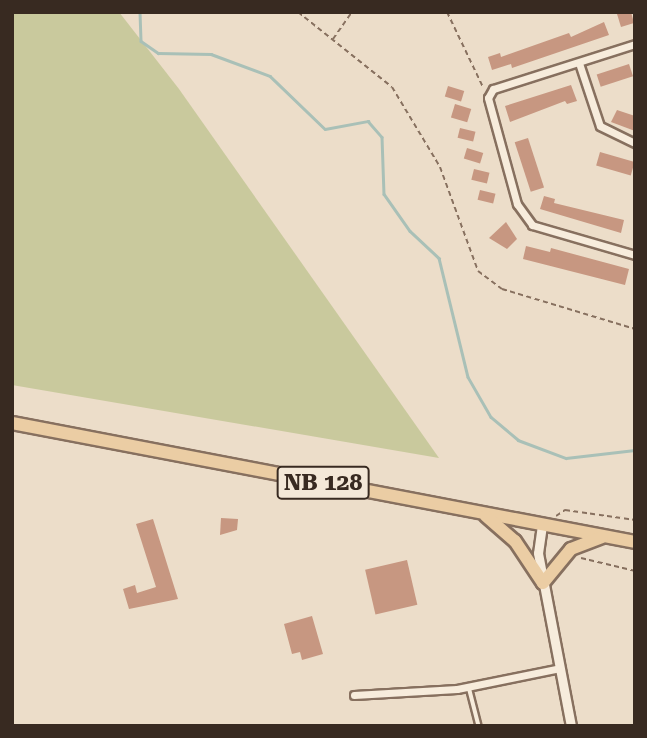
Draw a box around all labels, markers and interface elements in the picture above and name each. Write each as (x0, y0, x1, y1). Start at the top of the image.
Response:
road number: NB 128 (276, 463, 370, 503)

